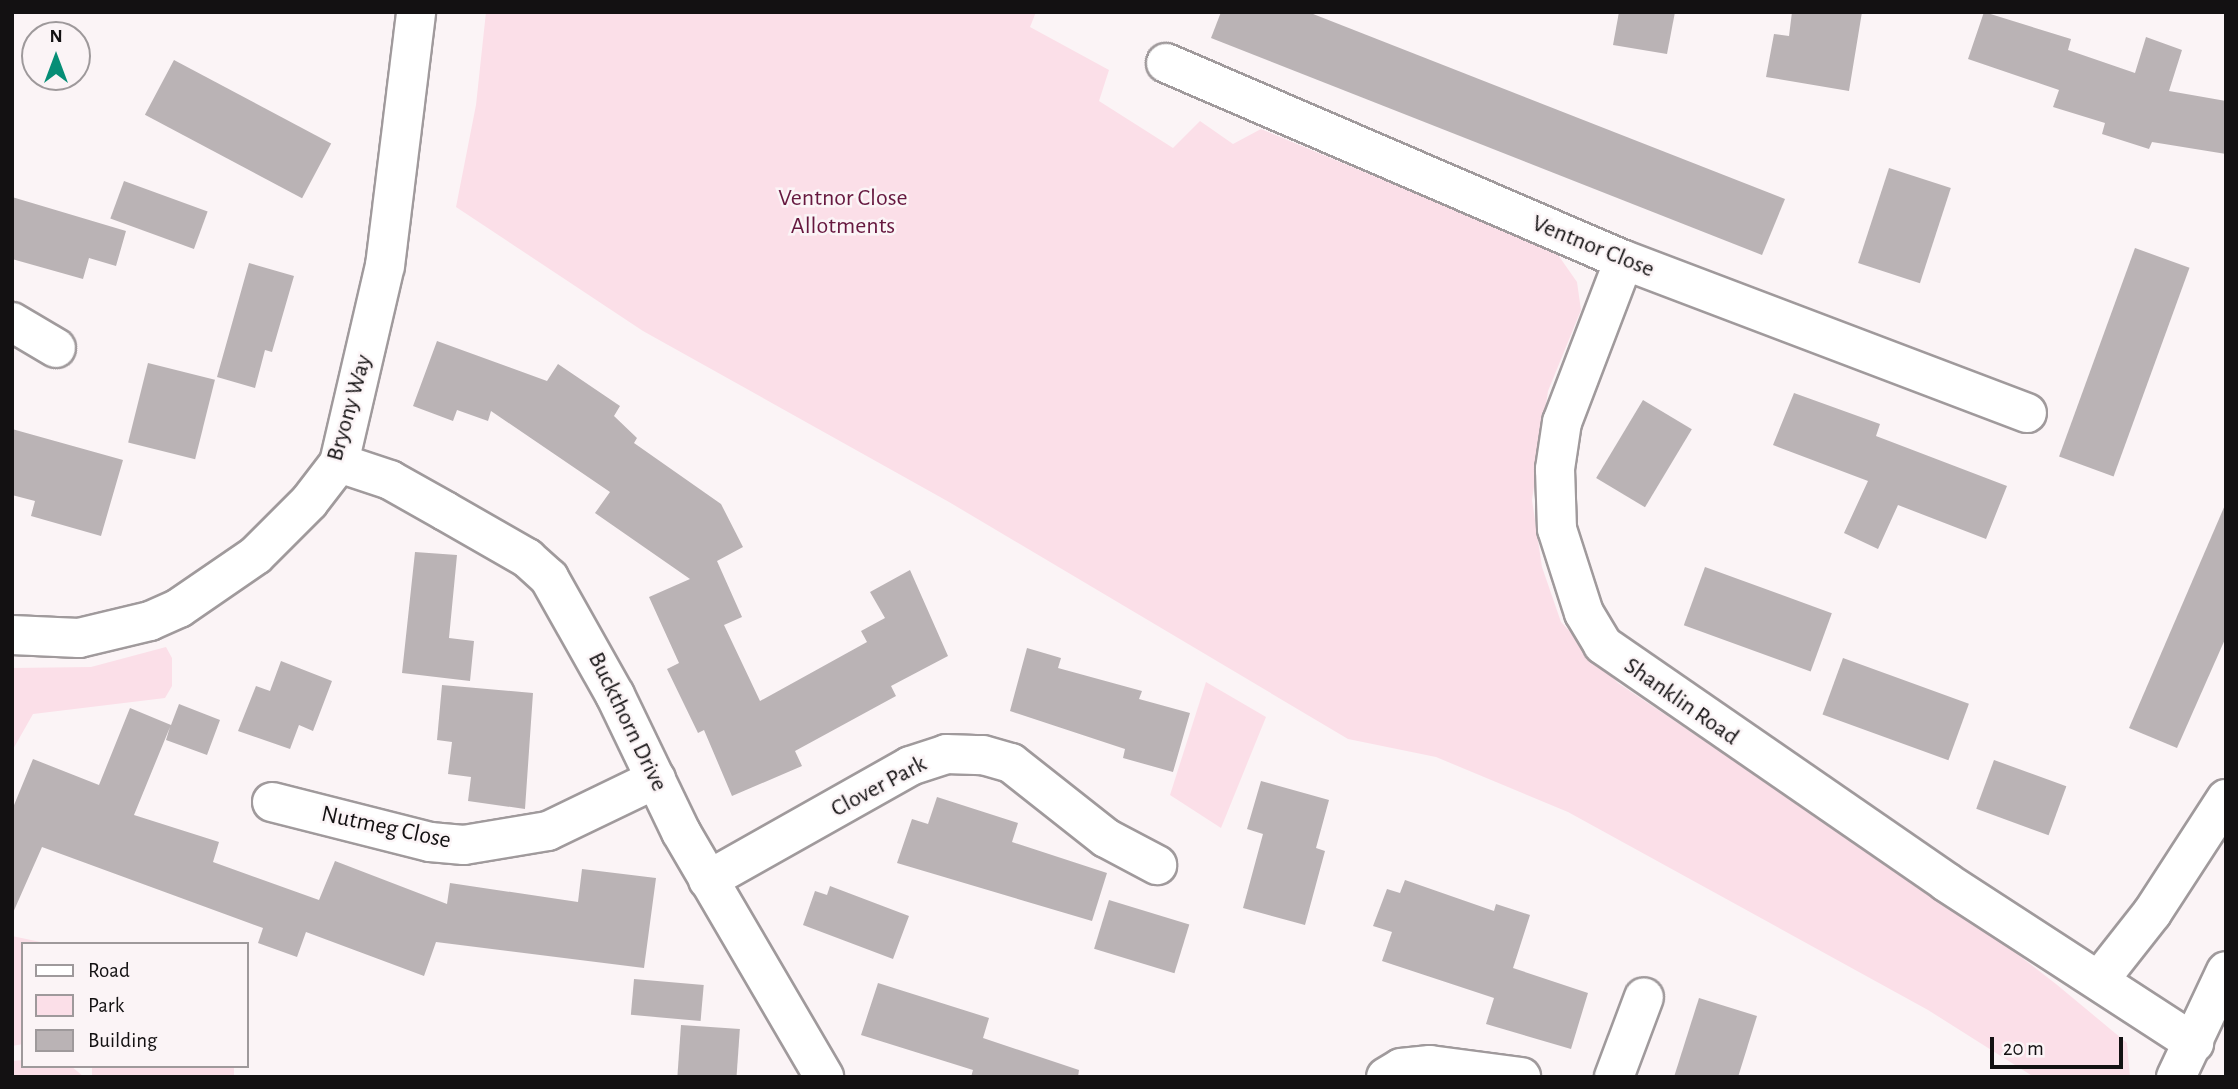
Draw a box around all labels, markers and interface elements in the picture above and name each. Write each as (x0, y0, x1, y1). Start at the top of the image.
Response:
north arrow (21, 21, 91, 91)
text: N (49, 27, 63, 46)
park label: Ventnor Close Allotments (778, 185, 908, 241)
street label: Ventnor Close (1528, 209, 1658, 285)
street label: Bryony Way (321, 351, 379, 465)
street label: Buckthorn Drive (581, 648, 673, 796)
street label: Shanklin Road (1618, 652, 1744, 752)
street label: Clover Park (826, 750, 932, 824)
street label: Nutmeg Close (319, 800, 453, 856)
legend (21, 942, 248, 1068)
text: Road (88, 960, 130, 981)
text: Park (88, 995, 124, 1016)
scale bar (1993, 1023, 2126, 1066)
text: Building (88, 1030, 157, 1051)
text: 20 m (2003, 1038, 2044, 1059)

